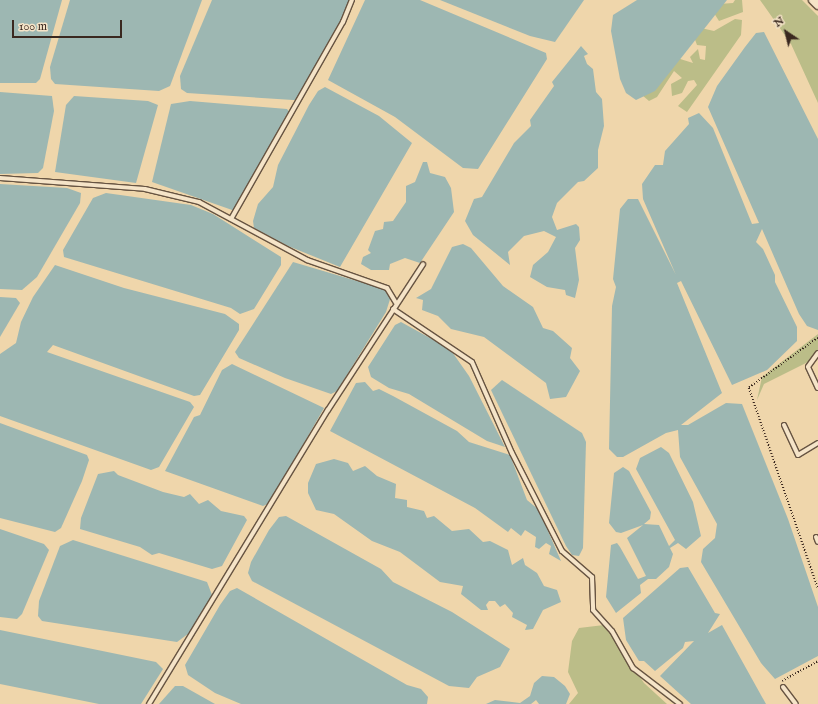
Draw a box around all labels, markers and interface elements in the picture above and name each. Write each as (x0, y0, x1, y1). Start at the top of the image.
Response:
scale bar (14, 12, 124, 38)
north arrow (766, 12, 806, 52)
text: N (771, 14, 787, 31)
text: 100 m (19, 19, 47, 34)

